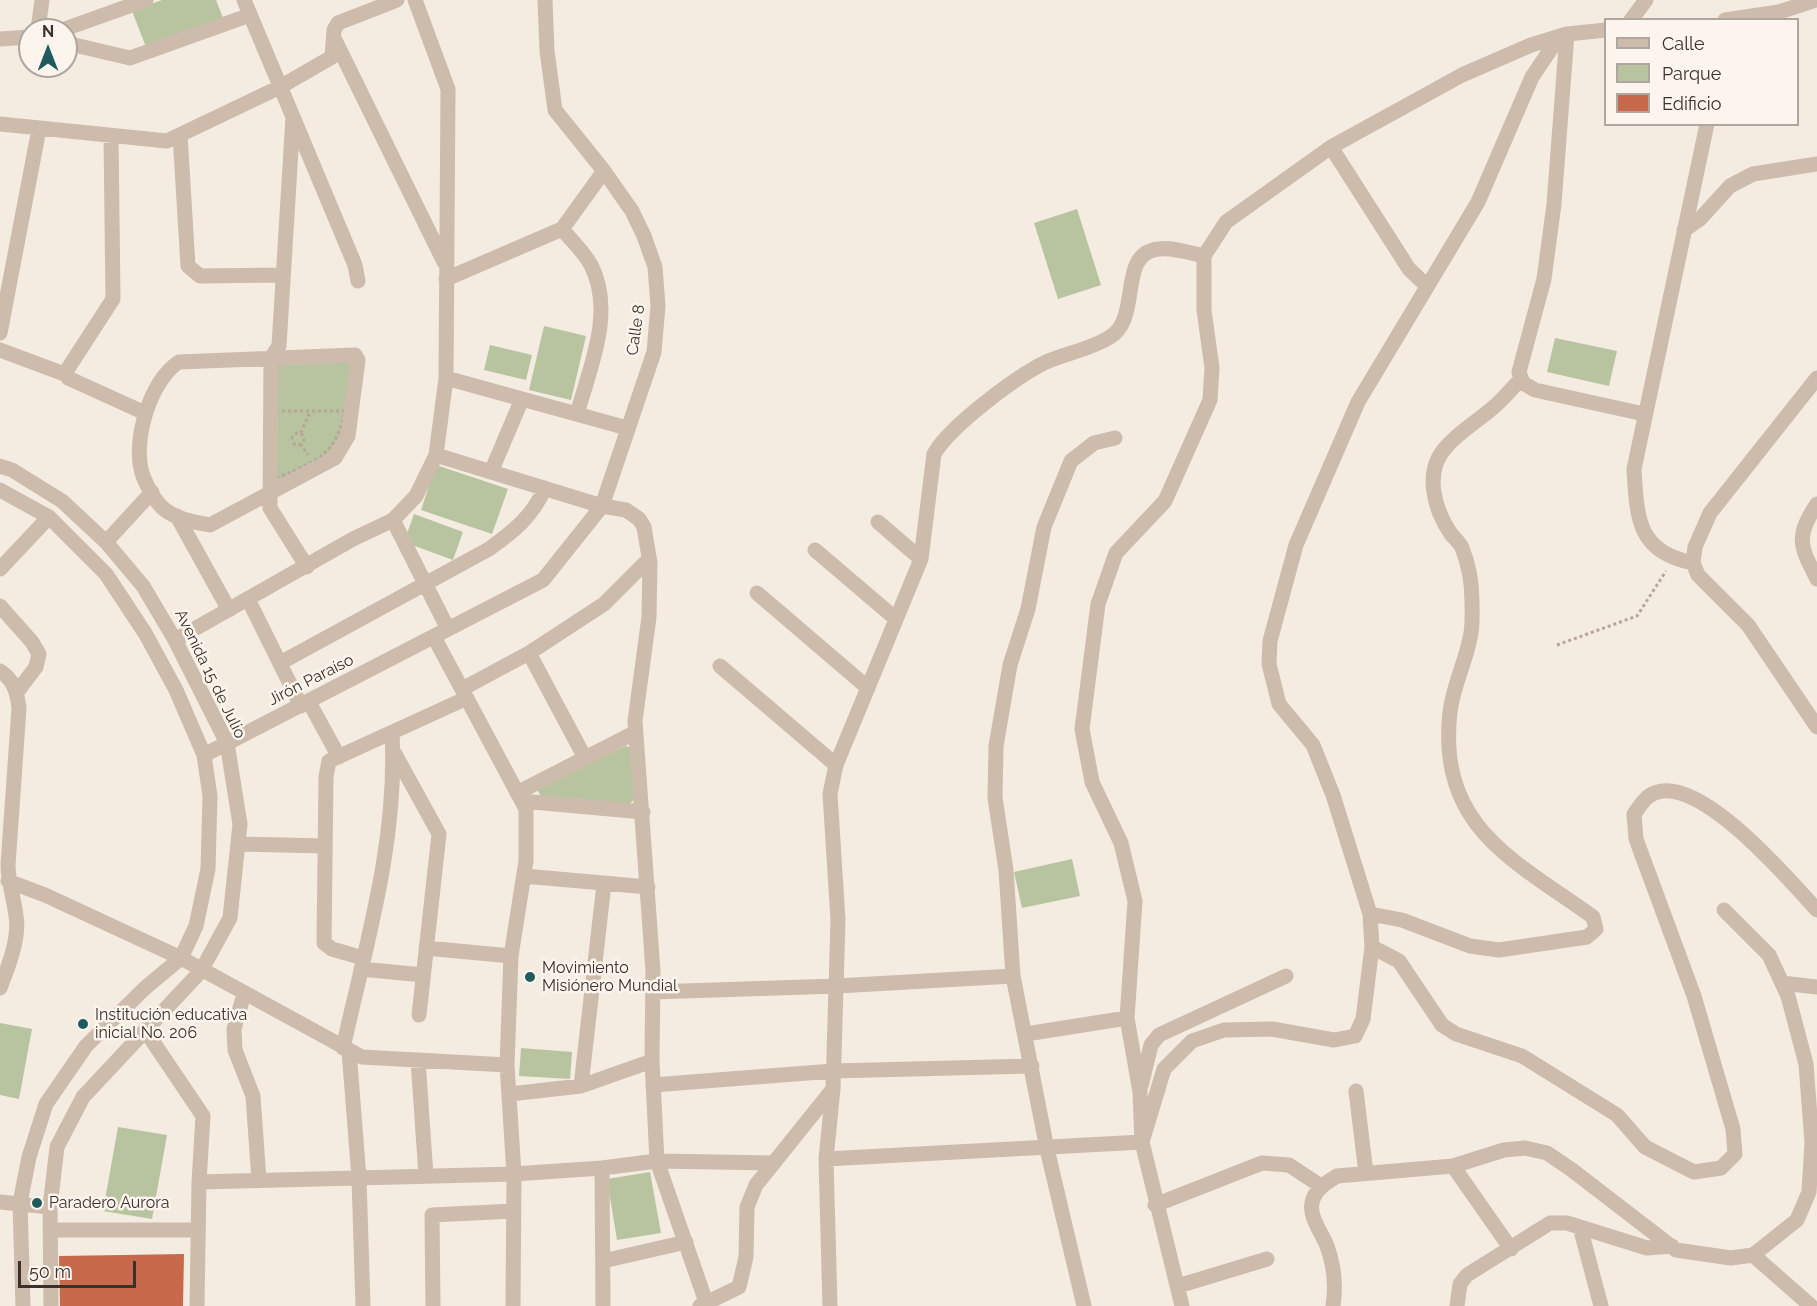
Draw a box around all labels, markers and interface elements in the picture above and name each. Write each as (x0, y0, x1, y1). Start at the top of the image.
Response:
north arrow (18, 18, 78, 78)
legend (1604, 18, 1799, 126)
text: N (42, 22, 54, 41)
text: Calle (1662, 33, 1705, 54)
text: Parque (1662, 63, 1721, 84)
text: Edificio (1662, 93, 1721, 114)
street label: Calle 8 (623, 303, 649, 357)
street label: Avenida 15 de Julio (170, 606, 250, 742)
street label: Jirón Paraíso (265, 650, 357, 710)
place label: Movimiento Misiónero Mundial (542, 958, 677, 996)
marker: Movimiento Misiónero Mundial (523, 970, 537, 984)
place label: Institución educativa inicial No. 206 (95, 1005, 247, 1043)
marker: Institución educativa inicial No. 206 (76, 1017, 90, 1031)
place label: Paradero Aurora (49, 1193, 170, 1213)
marker: Paradero Aurora (30, 1196, 44, 1210)
scale bar (21, 1249, 140, 1287)
text: 50 m (29, 1261, 71, 1282)

